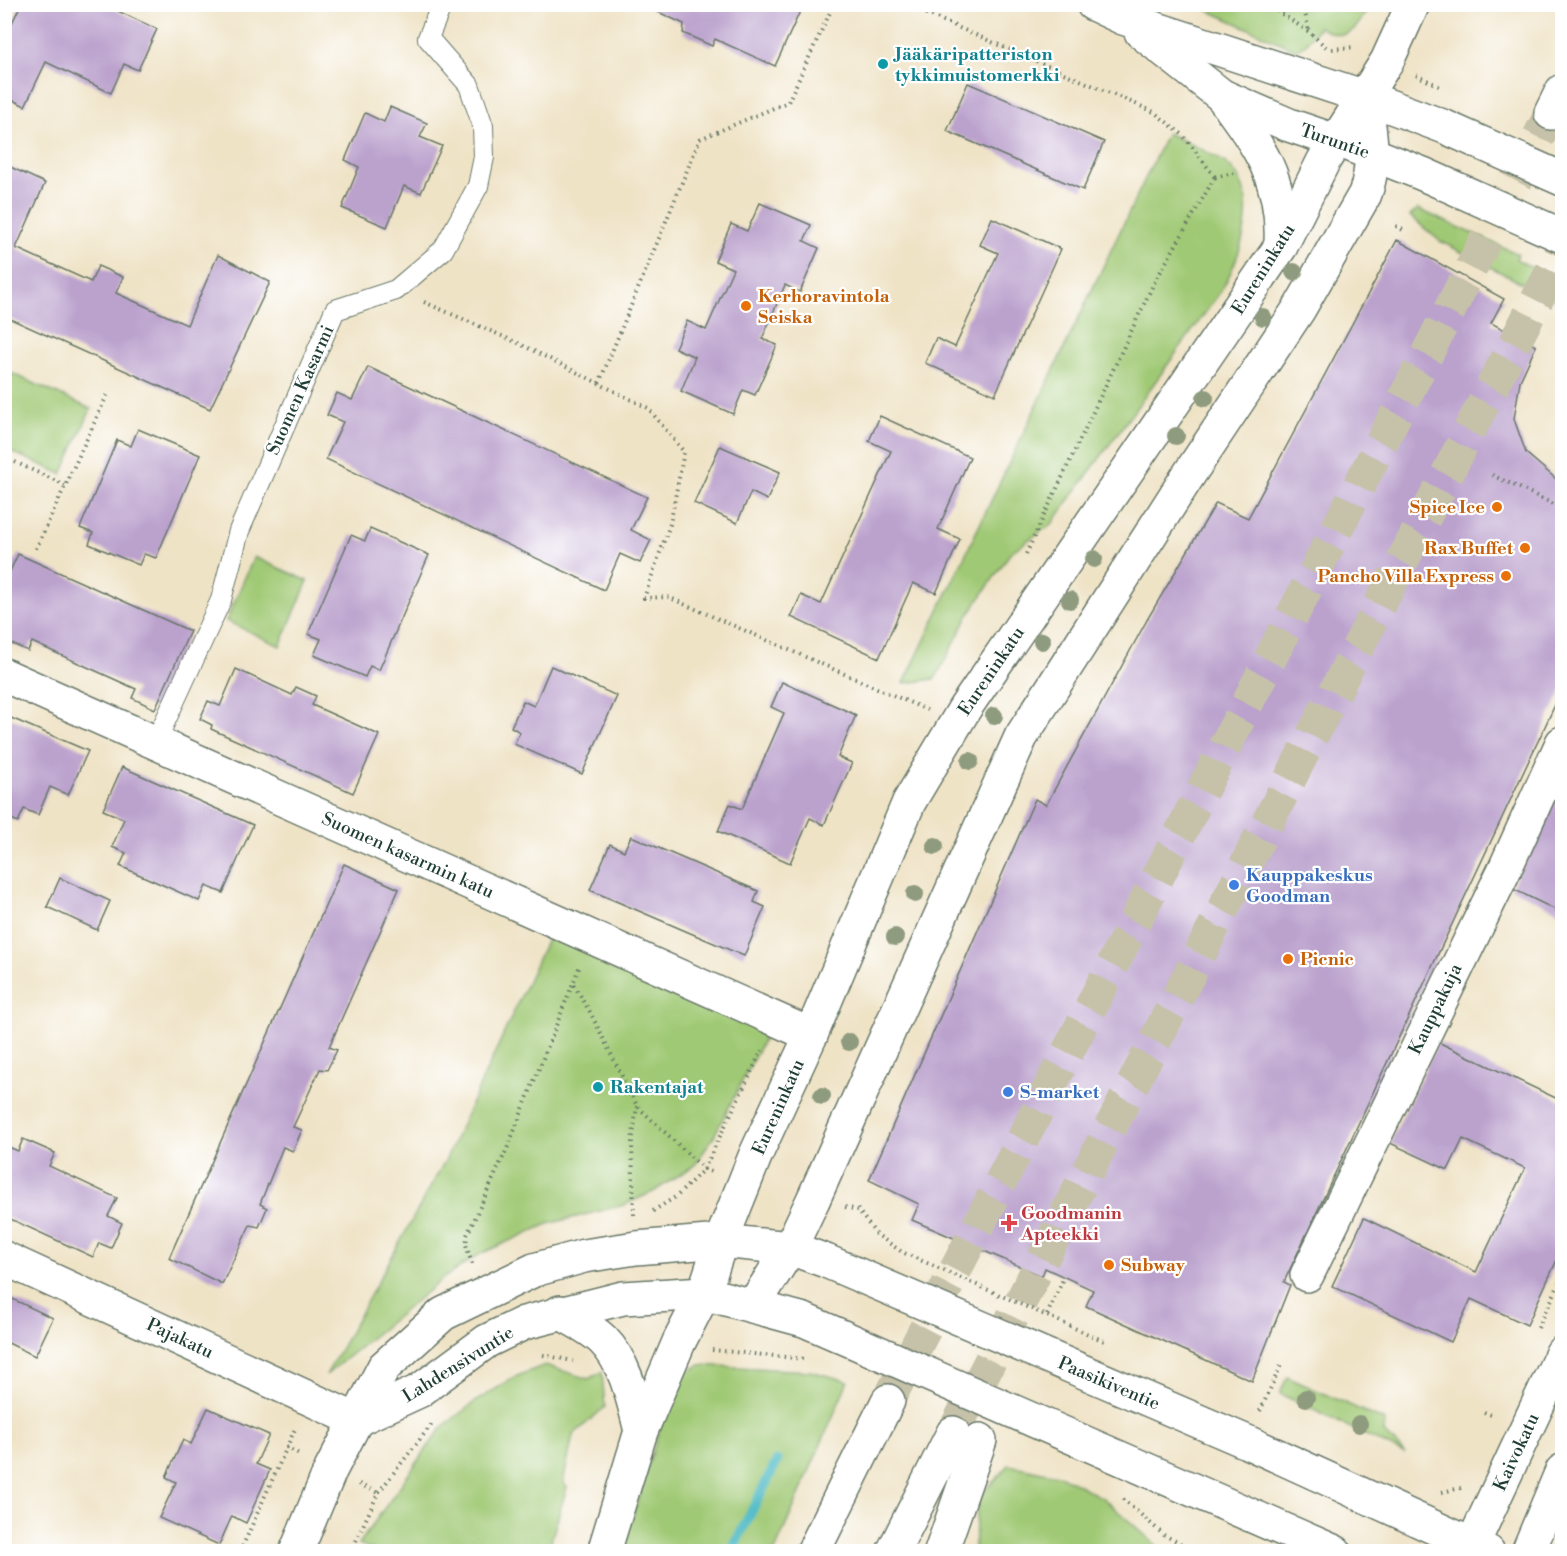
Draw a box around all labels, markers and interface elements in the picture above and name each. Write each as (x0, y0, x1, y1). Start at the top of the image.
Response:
place label: Jääkäripatteriston tykkimuistomerkki (892, 43, 1060, 87)
marker: Jääkäripatteriston tykkimuistomerkki (876, 57, 890, 71)
street label: Turuntie (1297, 119, 1373, 164)
street label: Eureninkatu (1227, 219, 1301, 319)
place label: Kerhoravintola Seiska (758, 285, 890, 329)
marker: Kerhoravintola Seiska (739, 299, 753, 313)
street label: Suomen Kasarmi (262, 322, 339, 459)
place label: Spice Ice (1410, 496, 1485, 519)
marker: Spice Ice (1490, 500, 1504, 514)
place label: Rax Buffet (1424, 537, 1514, 560)
marker: Rax Buffet (1518, 541, 1532, 555)
place label: Pancho Villa Express (1318, 565, 1494, 588)
marker: Pancho Villa Express (1499, 569, 1513, 583)
street label: Eureninkatu (953, 622, 1030, 720)
street label: Suomen kasarmin katu (318, 807, 498, 904)
place label: Kauppakeskus Goodman (1246, 864, 1373, 908)
marker: Kauppakeskus Goodman (1227, 878, 1241, 892)
place label: Picnic (1300, 948, 1354, 971)
marker: Picnic (1281, 952, 1295, 966)
street label: Kauppakuja (1404, 959, 1468, 1058)
street label: Eureninkatu (747, 1055, 810, 1159)
place label: Rakentajat (610, 1076, 704, 1099)
marker: Rakentajat (591, 1080, 605, 1094)
place label: S-market (1020, 1081, 1100, 1104)
marker: S-market (1001, 1085, 1015, 1099)
place label: Goodmanin Apteekki (1020, 1202, 1122, 1246)
marker: Goodmanin Apteekki (1002, 1216, 1016, 1230)
place label: Subway (1121, 1254, 1186, 1277)
marker: Subway (1102, 1258, 1116, 1272)
street label: Pajakatu (143, 1313, 218, 1364)
street label: Lahdensivuntie (398, 1321, 518, 1408)
street label: Paasikiventie (1054, 1352, 1163, 1415)
street label: Kaivokatu (1488, 1409, 1545, 1495)

